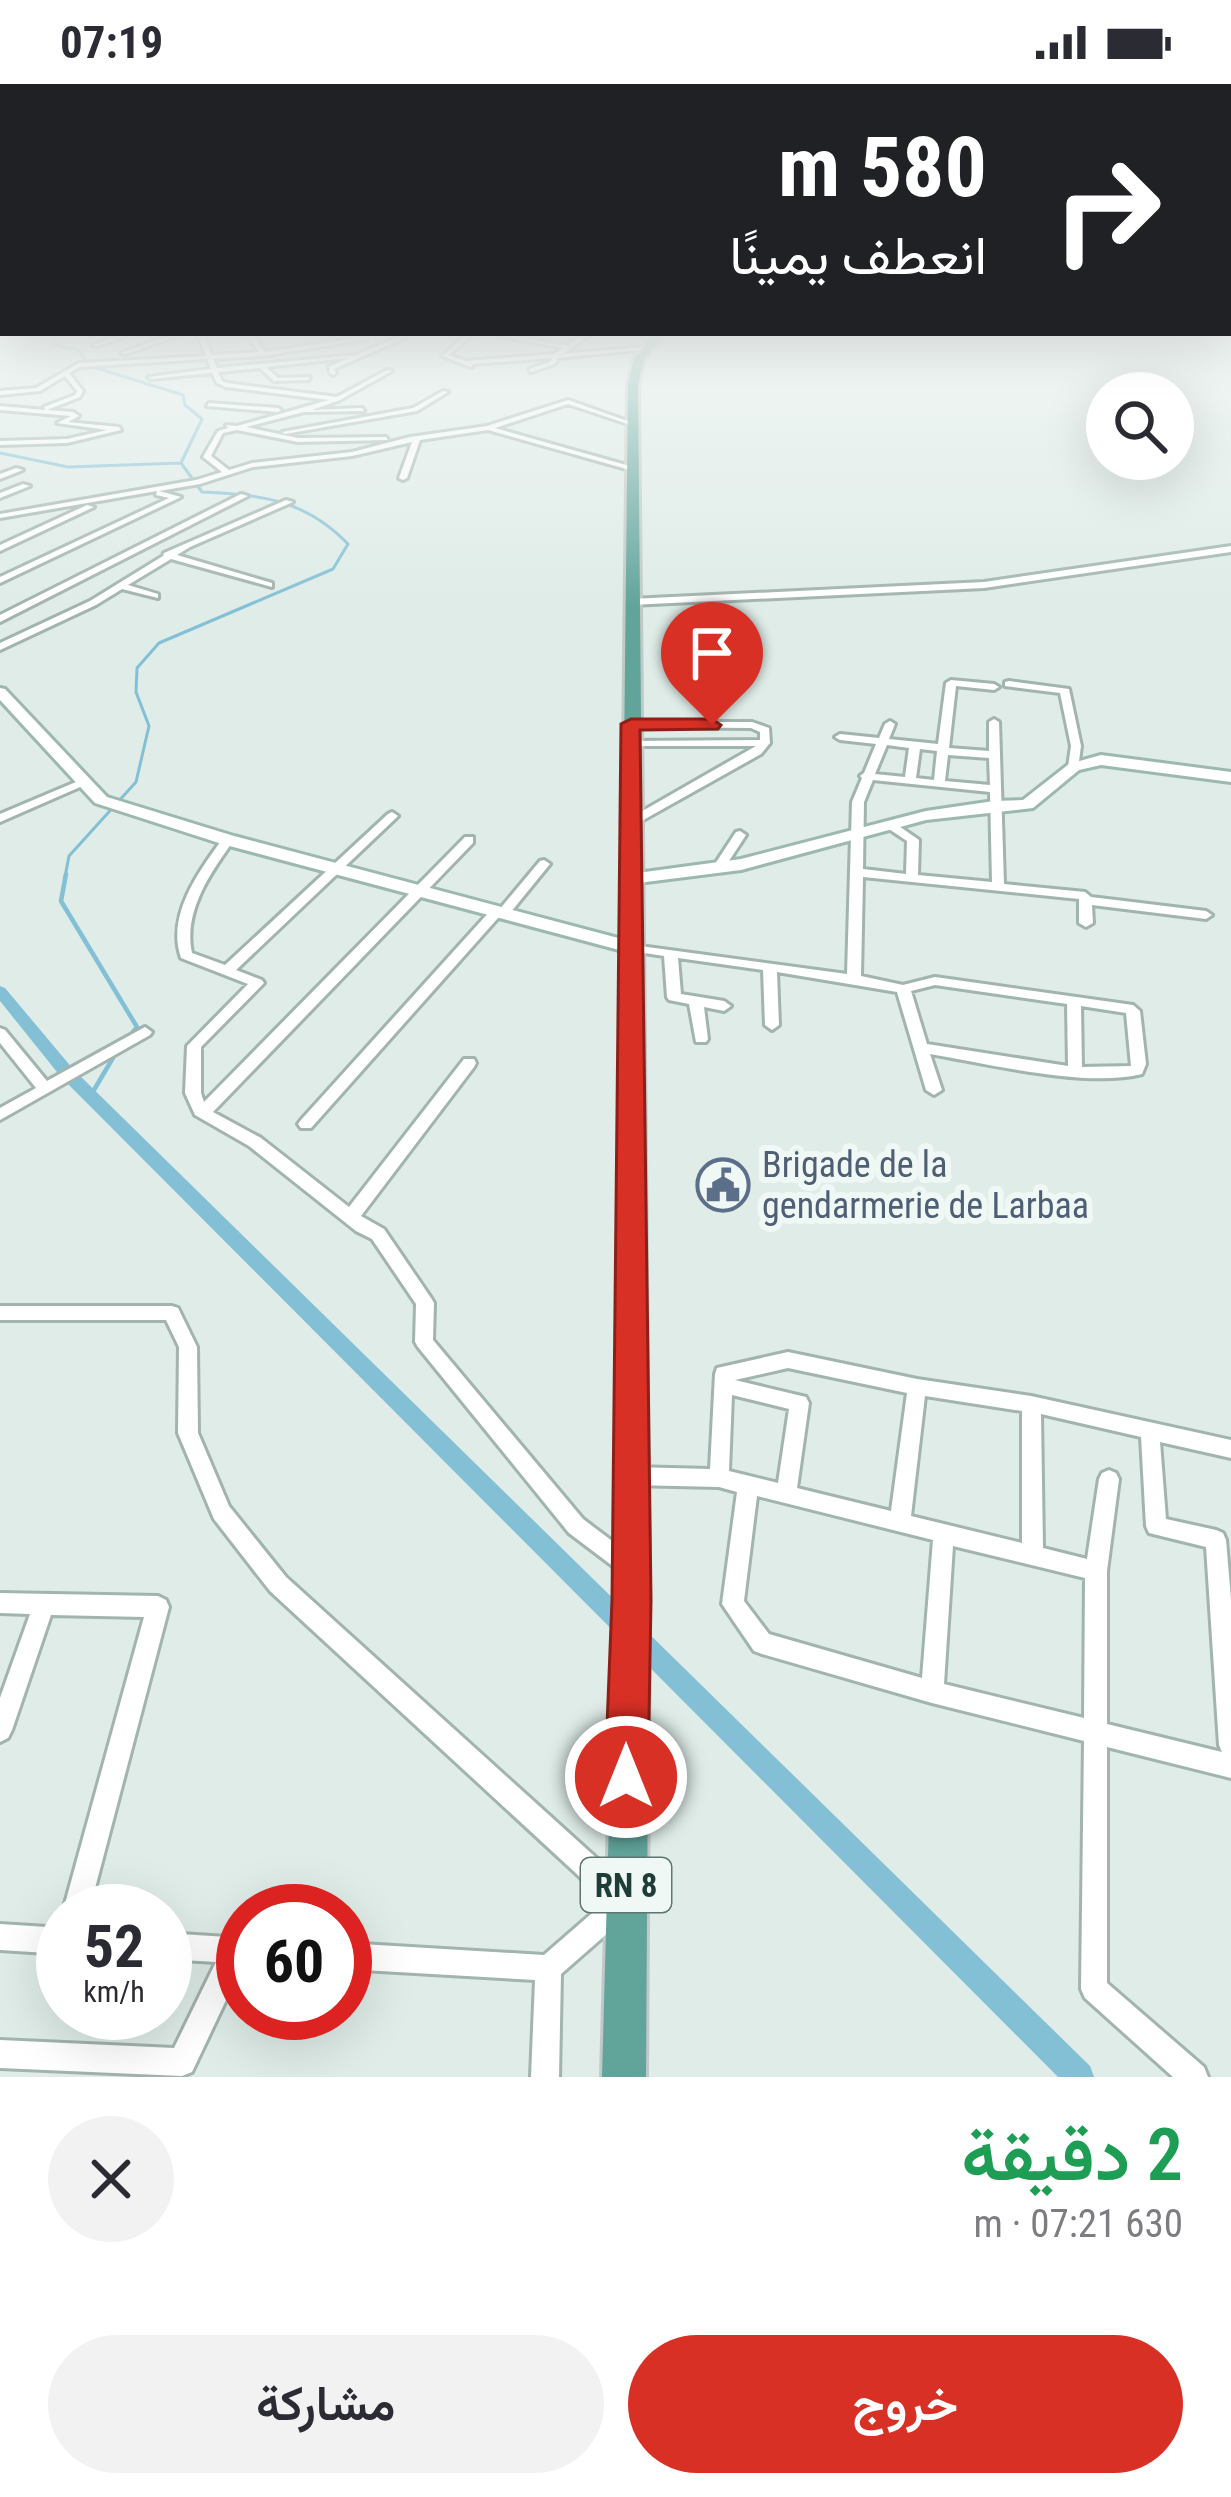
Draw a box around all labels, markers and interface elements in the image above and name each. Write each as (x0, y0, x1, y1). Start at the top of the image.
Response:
text: 07:19 (60, 16, 163, 69)
text: 580 m (778, 118, 987, 217)
icon: right (1029, 132, 1185, 288)
text: انعطف يمينًا (729, 224, 987, 287)
map controls (1086, 372, 1194, 480)
button: search (1086, 372, 1194, 480)
pin (661, 602, 763, 725)
icon: arrive (679, 620, 745, 686)
place label: Brigade de la gendarmerie de Larbaa (762, 1144, 1089, 1227)
public building icon: Brigade de la gendarmerie de Larbaa (695, 1157, 751, 1213)
position arrow (563, 1714, 689, 1840)
road number: RN 8 (581, 1858, 671, 1912)
speed limit sign: 60 (216, 1884, 372, 2040)
text: 52 (84, 1911, 144, 1982)
text: km/h (83, 1974, 145, 2009)
text: 2 دقيقة (961, 2113, 1183, 2198)
button: close (48, 2116, 174, 2242)
text: 630 m · 07:21 (973, 2201, 1183, 2247)
button: مشاركة (48, 2335, 604, 2473)
button: خروج (628, 2335, 1183, 2473)

